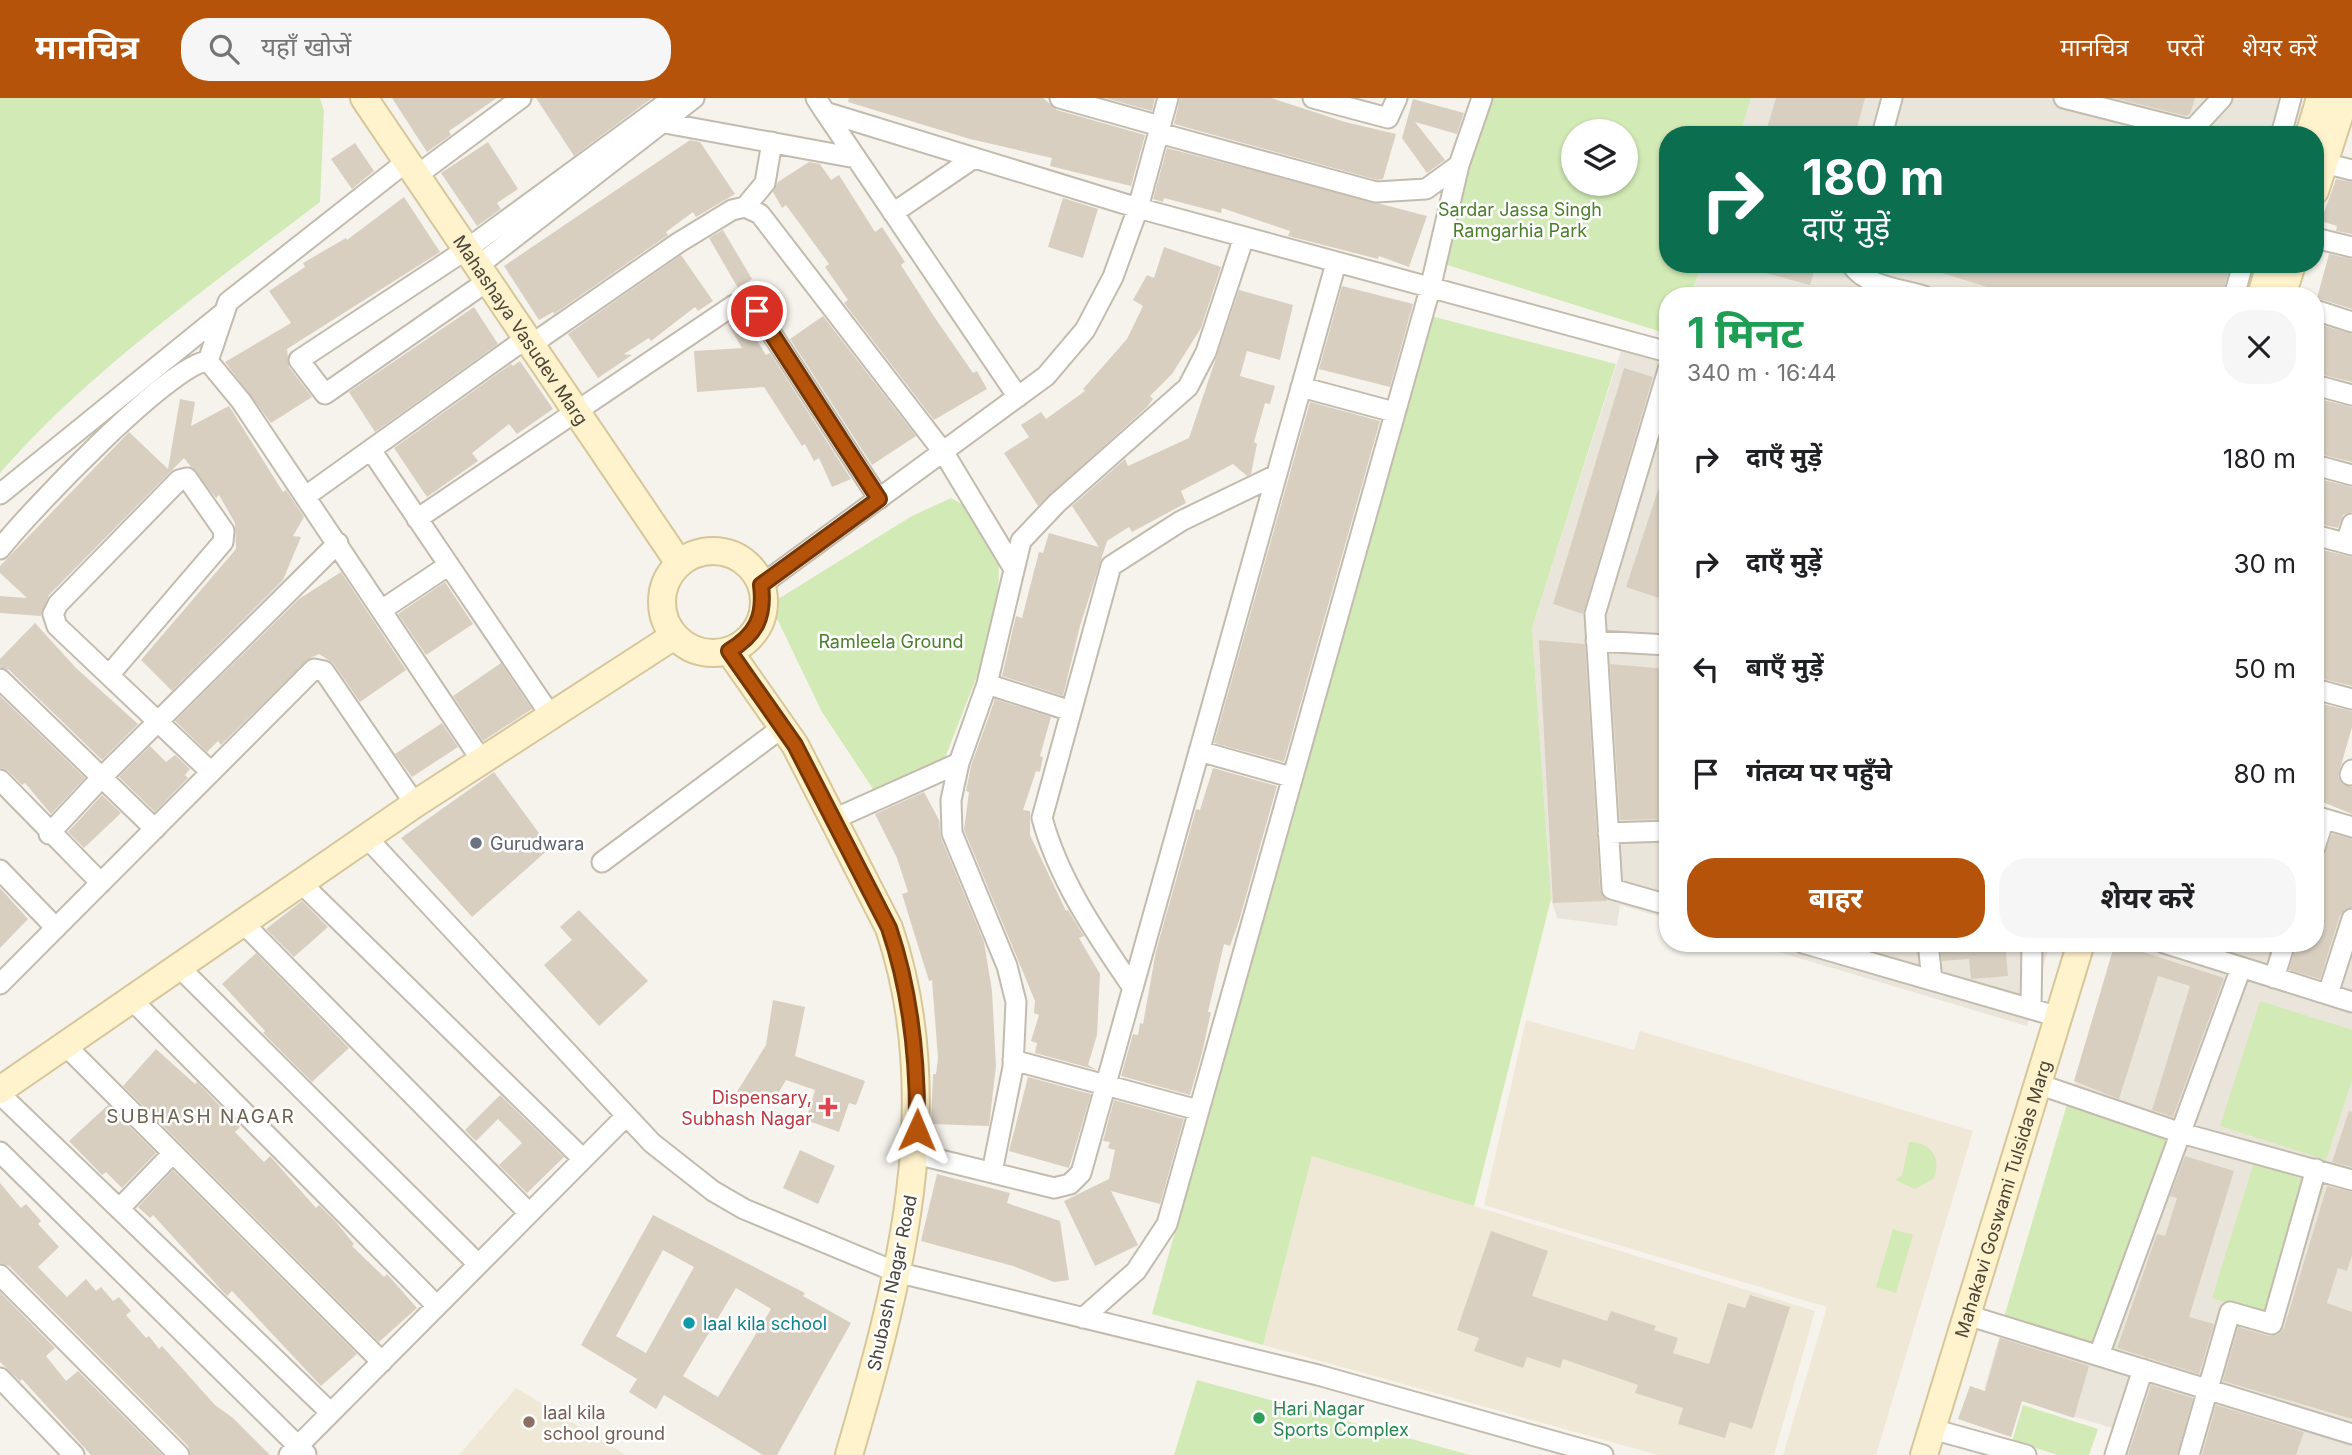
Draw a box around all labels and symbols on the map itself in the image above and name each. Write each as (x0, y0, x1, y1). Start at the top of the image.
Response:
park label: Sardar Jassa Singh Ramgarhia Park (1438, 199, 1602, 241)
street label: Mahashaya Vasudev Marg (449, 231, 593, 429)
pin (727, 281, 787, 341)
park label: Ramleela Ground (818, 631, 964, 652)
place label: Gurudwara (490, 833, 584, 854)
marker: Gurudwara (468, 835, 484, 851)
street label: Mahakavi Goswami Tulsidas Marg (1950, 1058, 2055, 1340)
place label: Dispensary, Subhash Nagar (681, 1087, 812, 1129)
position arrow (880, 1093, 954, 1167)
marker: Dispensary, Subhash Nagar (818, 1097, 838, 1117)
district label: SUBHASH NAGAR (106, 1105, 296, 1128)
street label: Shubash Nagar Road (863, 1193, 921, 1373)
place label: laal kila school (703, 1313, 827, 1334)
marker: laal kila school (681, 1315, 697, 1331)
place label: Hari Nagar Sports Complex (1273, 1398, 1409, 1440)
place label: laal kila school ground (543, 1402, 665, 1444)
marker: Hari Nagar Sports Complex (1251, 1410, 1267, 1426)
marker: laal kila school ground (521, 1414, 537, 1430)

